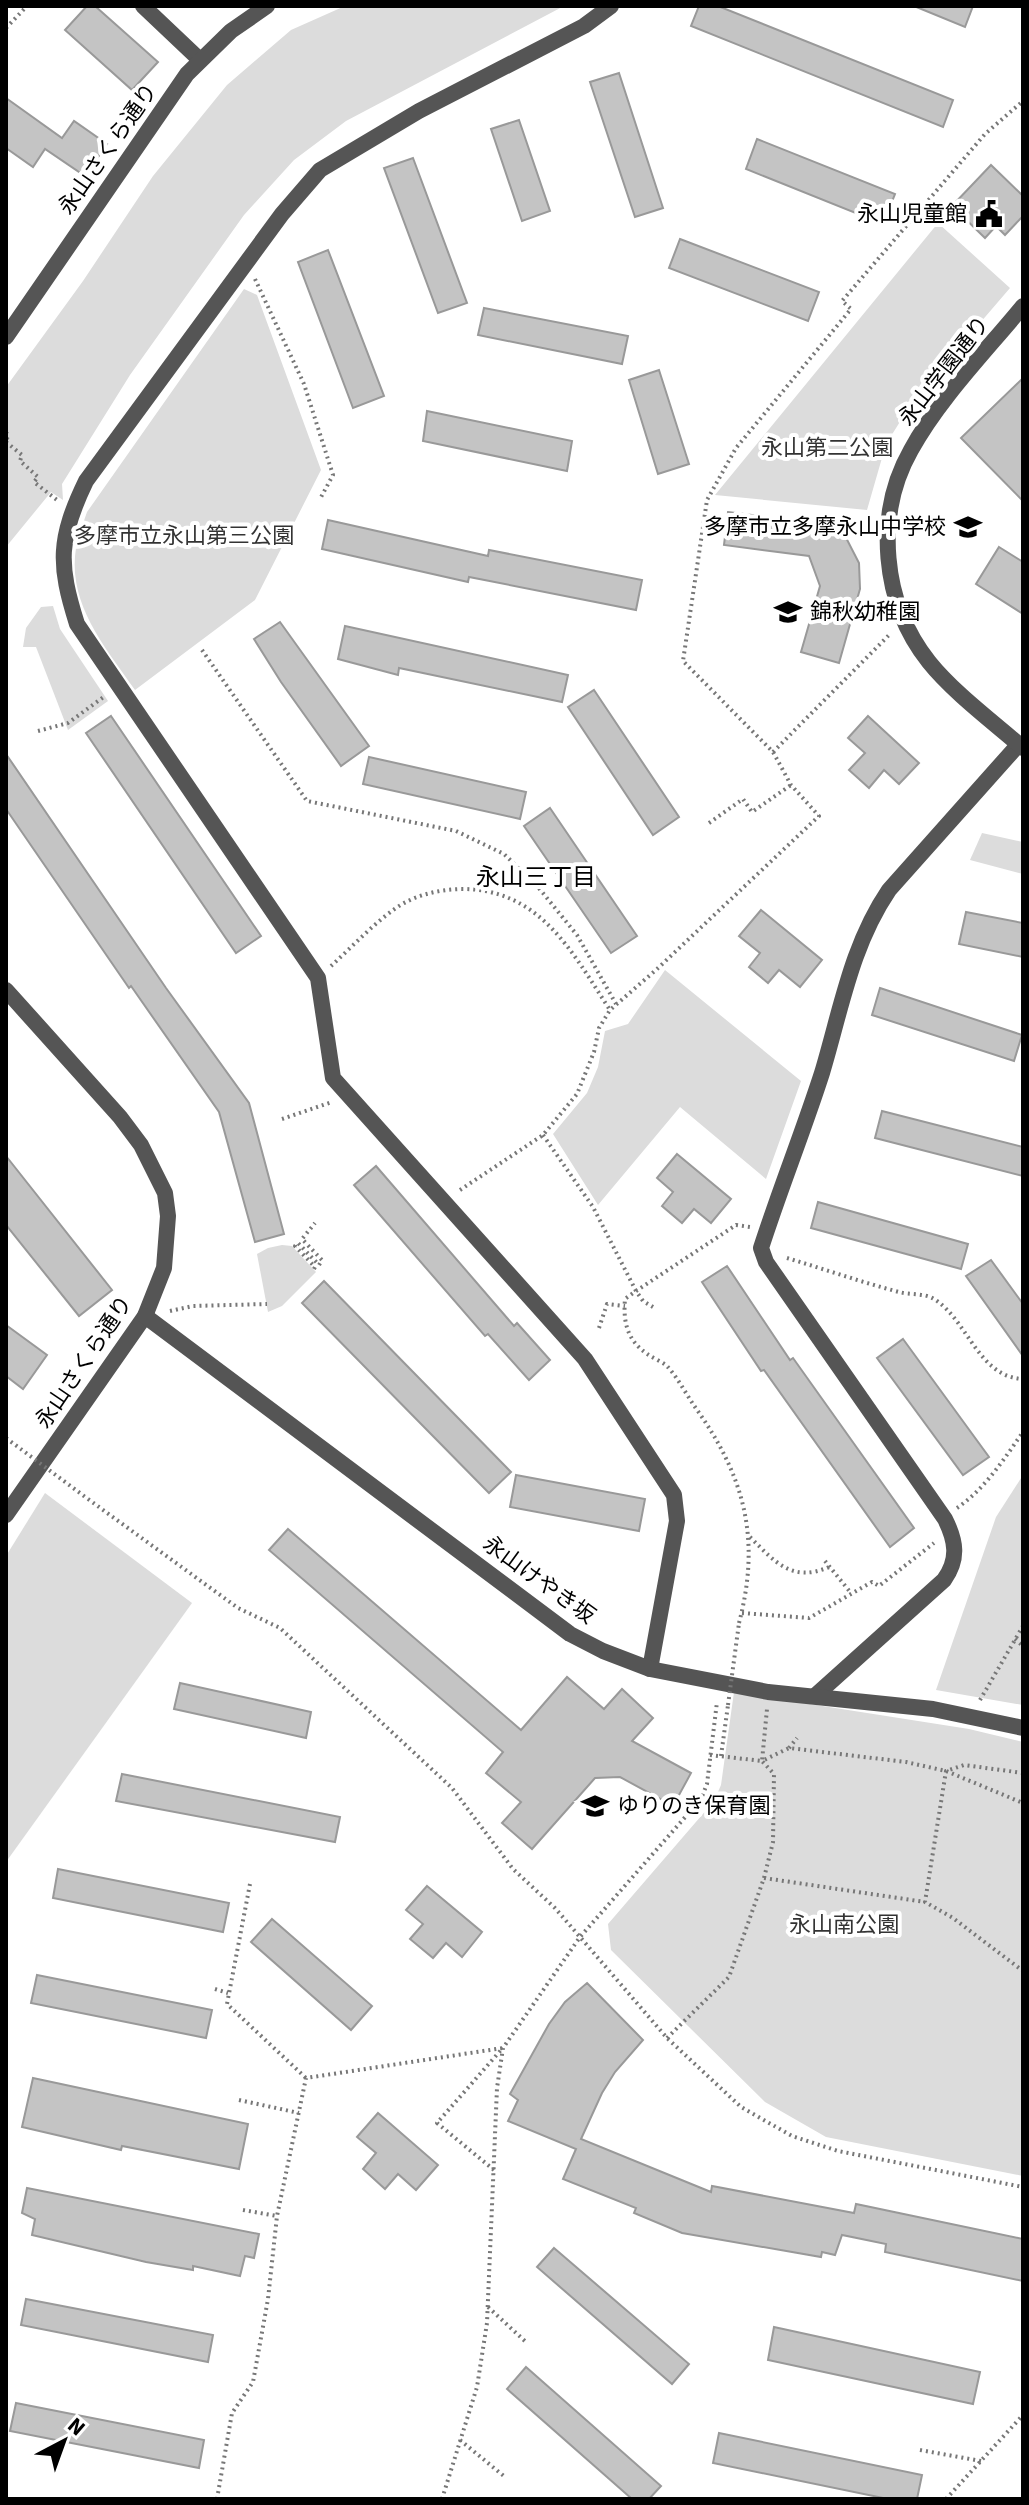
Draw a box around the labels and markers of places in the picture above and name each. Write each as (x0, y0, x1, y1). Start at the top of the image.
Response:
place label: 永山児童館 (857, 198, 967, 230)
public building icon: 永山児童館 (974, 199, 1004, 229)
place label: 多摩市立多摩永山中学校 (704, 511, 946, 543)
school or university icon: 多摩市立多摩永山中学校 (953, 512, 983, 542)
place label: 錦秋幼稚園 (810, 596, 920, 628)
school or university icon: 錦秋幼稚園 (773, 597, 803, 627)
place label: ゆりのき保育園 (617, 1790, 770, 1822)
school or university icon: ゆりのき保育園 (580, 1791, 610, 1821)

